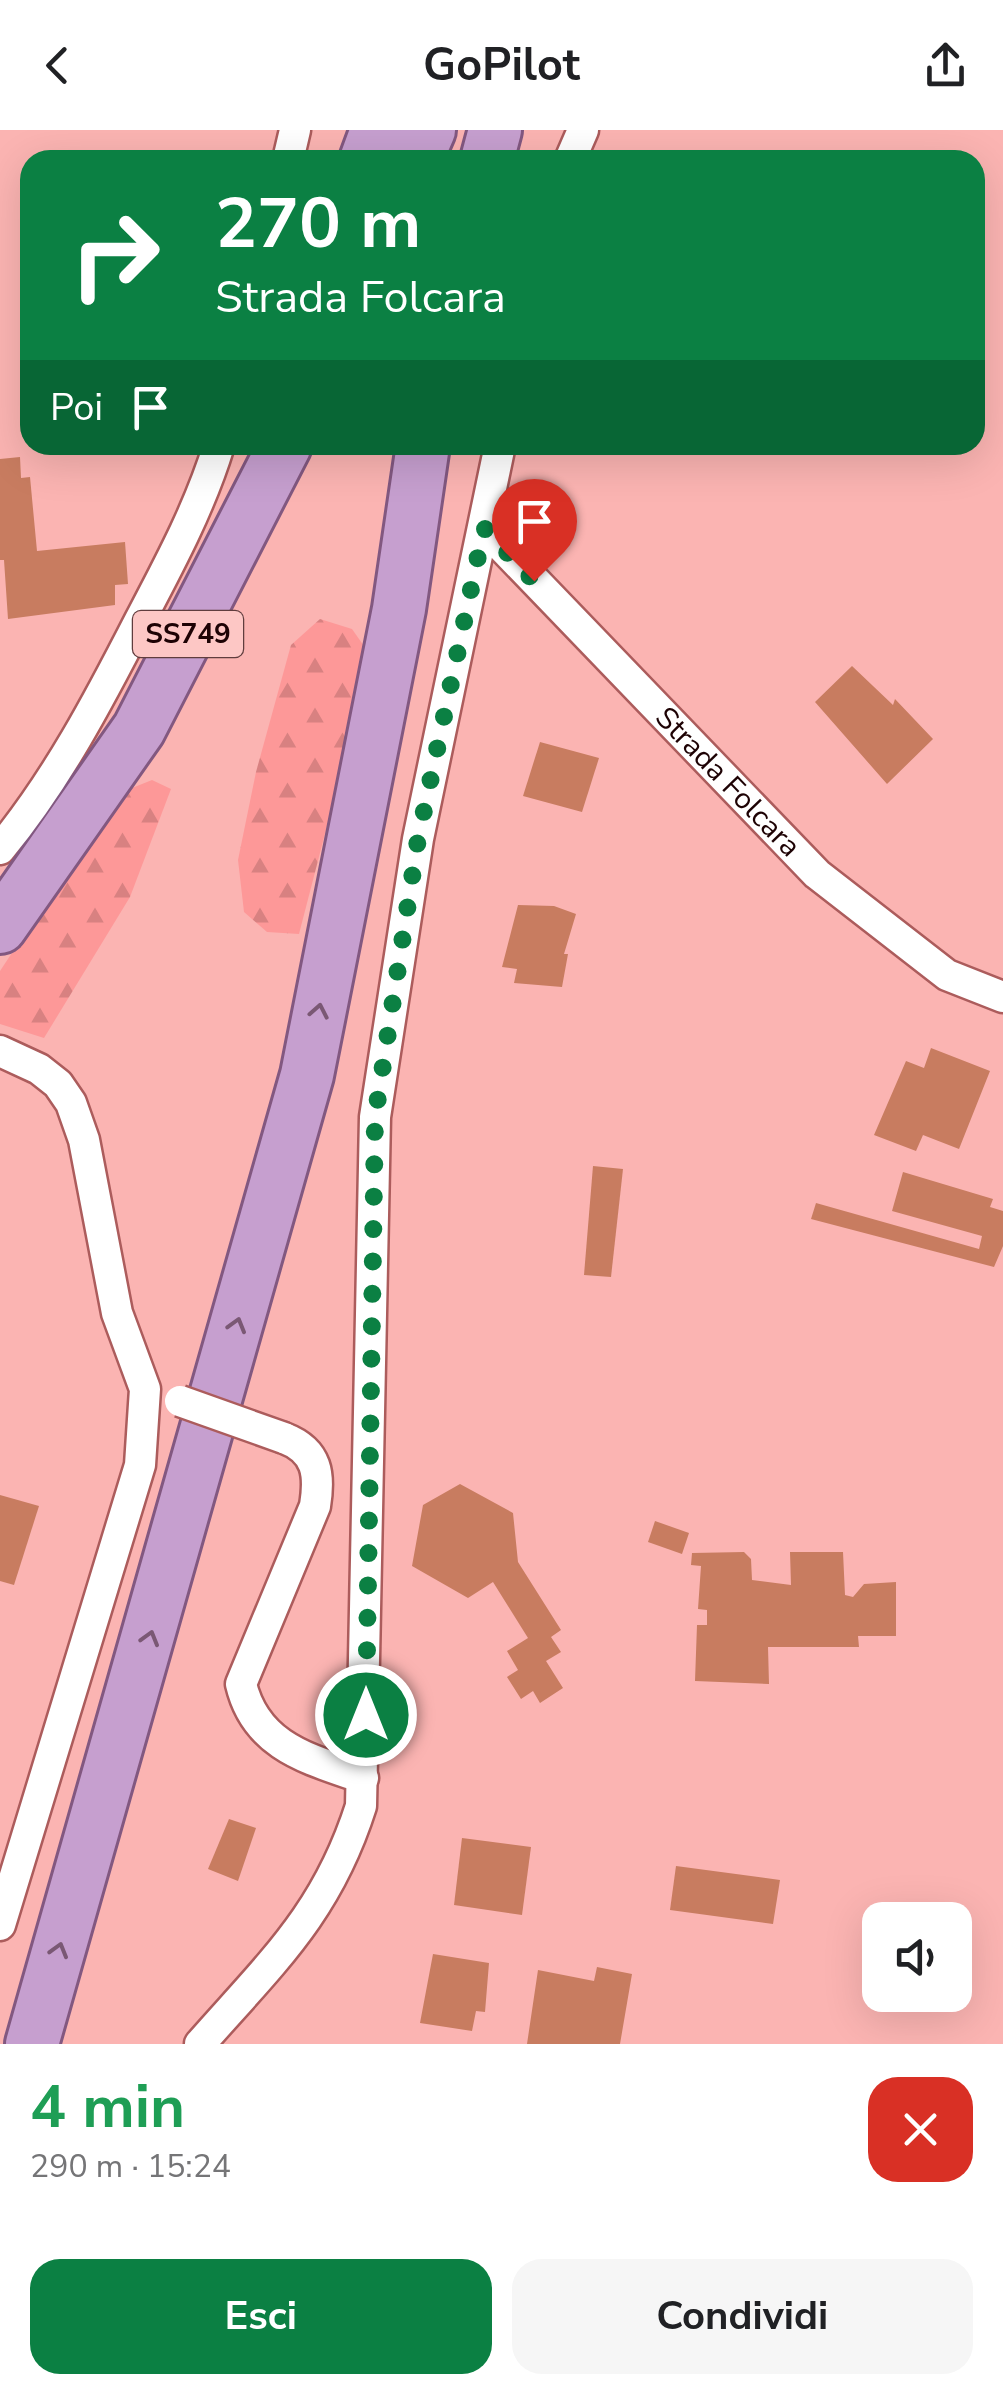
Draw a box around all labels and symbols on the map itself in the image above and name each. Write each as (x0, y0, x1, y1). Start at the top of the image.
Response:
pin (492, 479, 577, 582)
road number: SS749 (133, 611, 243, 657)
street label: Strada Folcara (646, 698, 810, 866)
one-way arrow (308, 1003, 329, 1020)
one-way arrow (225, 1317, 246, 1334)
one-way arrow (138, 1630, 159, 1647)
position arrow (314, 1663, 418, 1767)
one-way arrow (47, 1943, 68, 1960)

